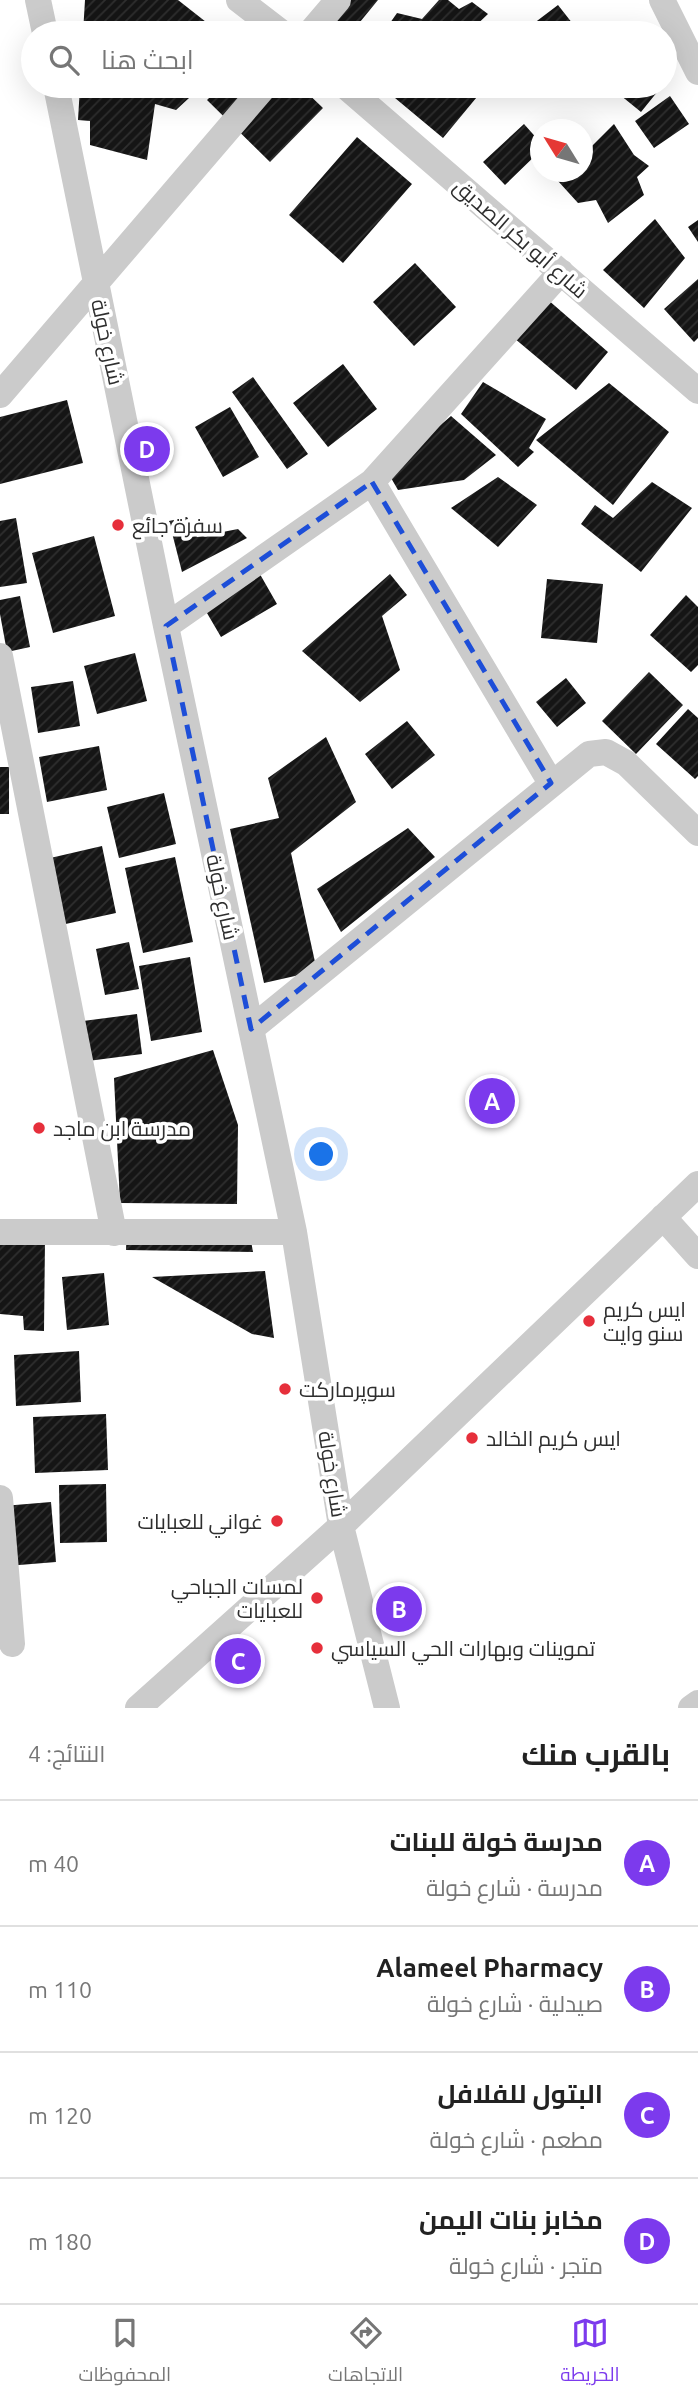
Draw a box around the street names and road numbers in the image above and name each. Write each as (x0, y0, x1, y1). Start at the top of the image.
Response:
street label: شارع أبو بكر الصديق (447, 173, 593, 305)
street label: شارع خولة (84, 297, 129, 388)
street label: شارع خولة (199, 852, 244, 943)
street label: شارع خولة (311, 1429, 352, 1519)

